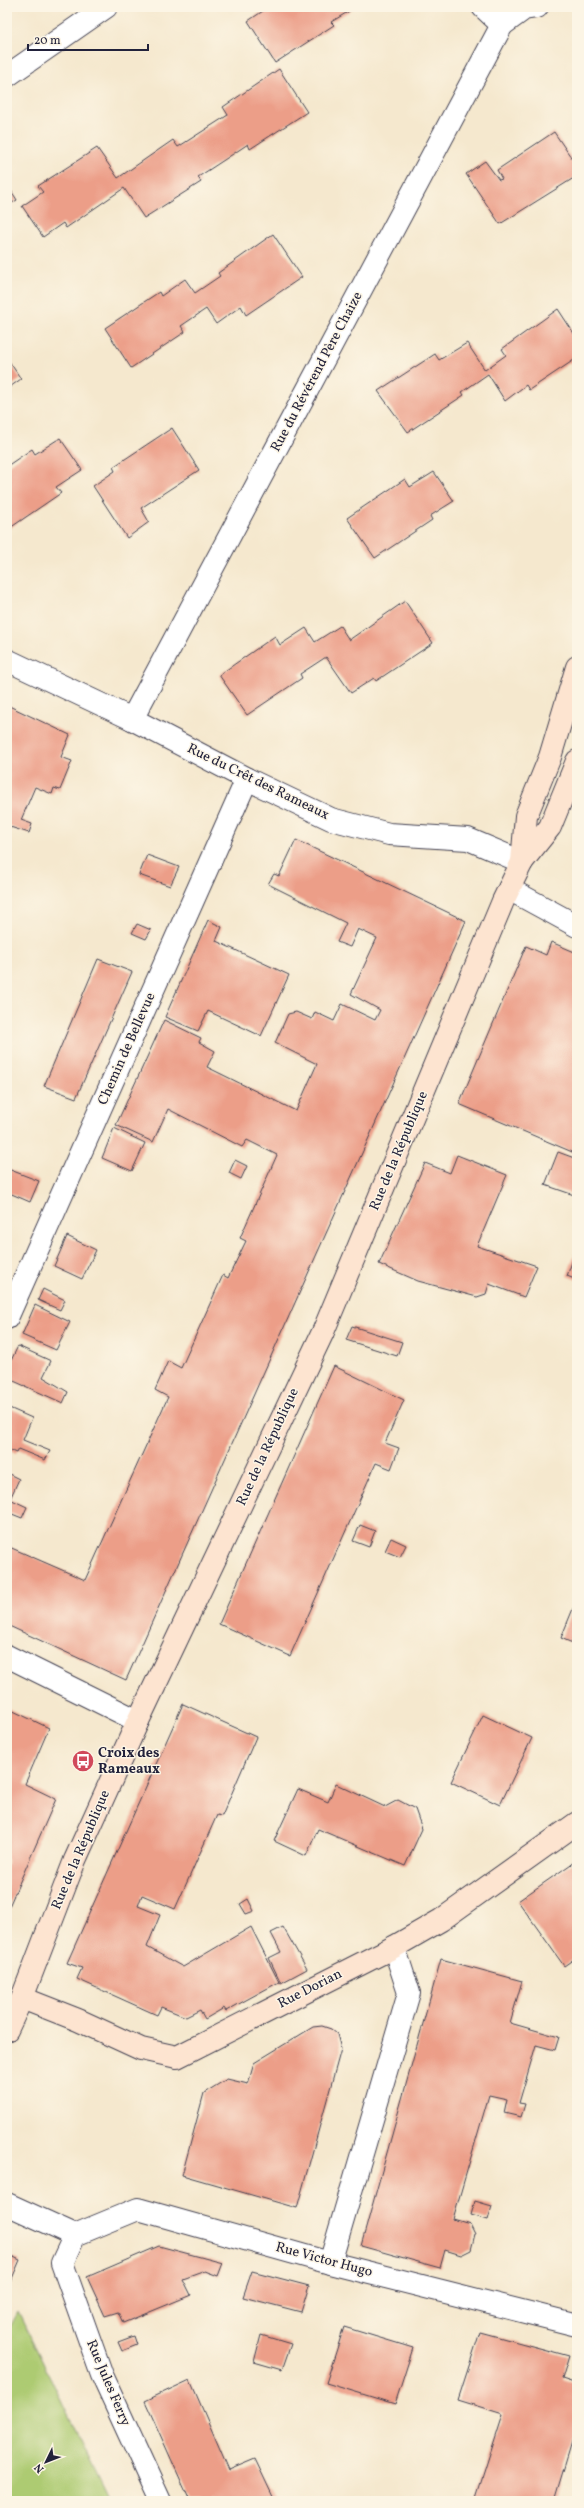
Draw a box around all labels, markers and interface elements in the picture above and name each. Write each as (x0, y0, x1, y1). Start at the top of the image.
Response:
scale bar (28, 26, 148, 52)
text: 20 m (34, 33, 61, 49)
street label: Rue du Révérend Père Chaize (267, 288, 368, 455)
street label: Rue du Crêt des Rameaux (184, 739, 332, 825)
street label: Chemin de Bellevue (94, 989, 161, 1108)
street label: Rue de la République (365, 1088, 433, 1214)
street label: Rue de la République (232, 1385, 304, 1509)
place label: Croix des Rameaux (98, 1744, 160, 1779)
bus stop icon: Croix des Rameaux (70, 1748, 96, 1774)
street label: Rue de la République (47, 1787, 115, 1913)
street label: Rue Dorian (275, 1965, 345, 2013)
street label: Rue Victor Hugo (273, 2238, 375, 2282)
street label: Rue Jules Ferry (81, 2337, 135, 2429)
north arrow (26, 2442, 66, 2482)
text: N (32, 2460, 48, 2476)

